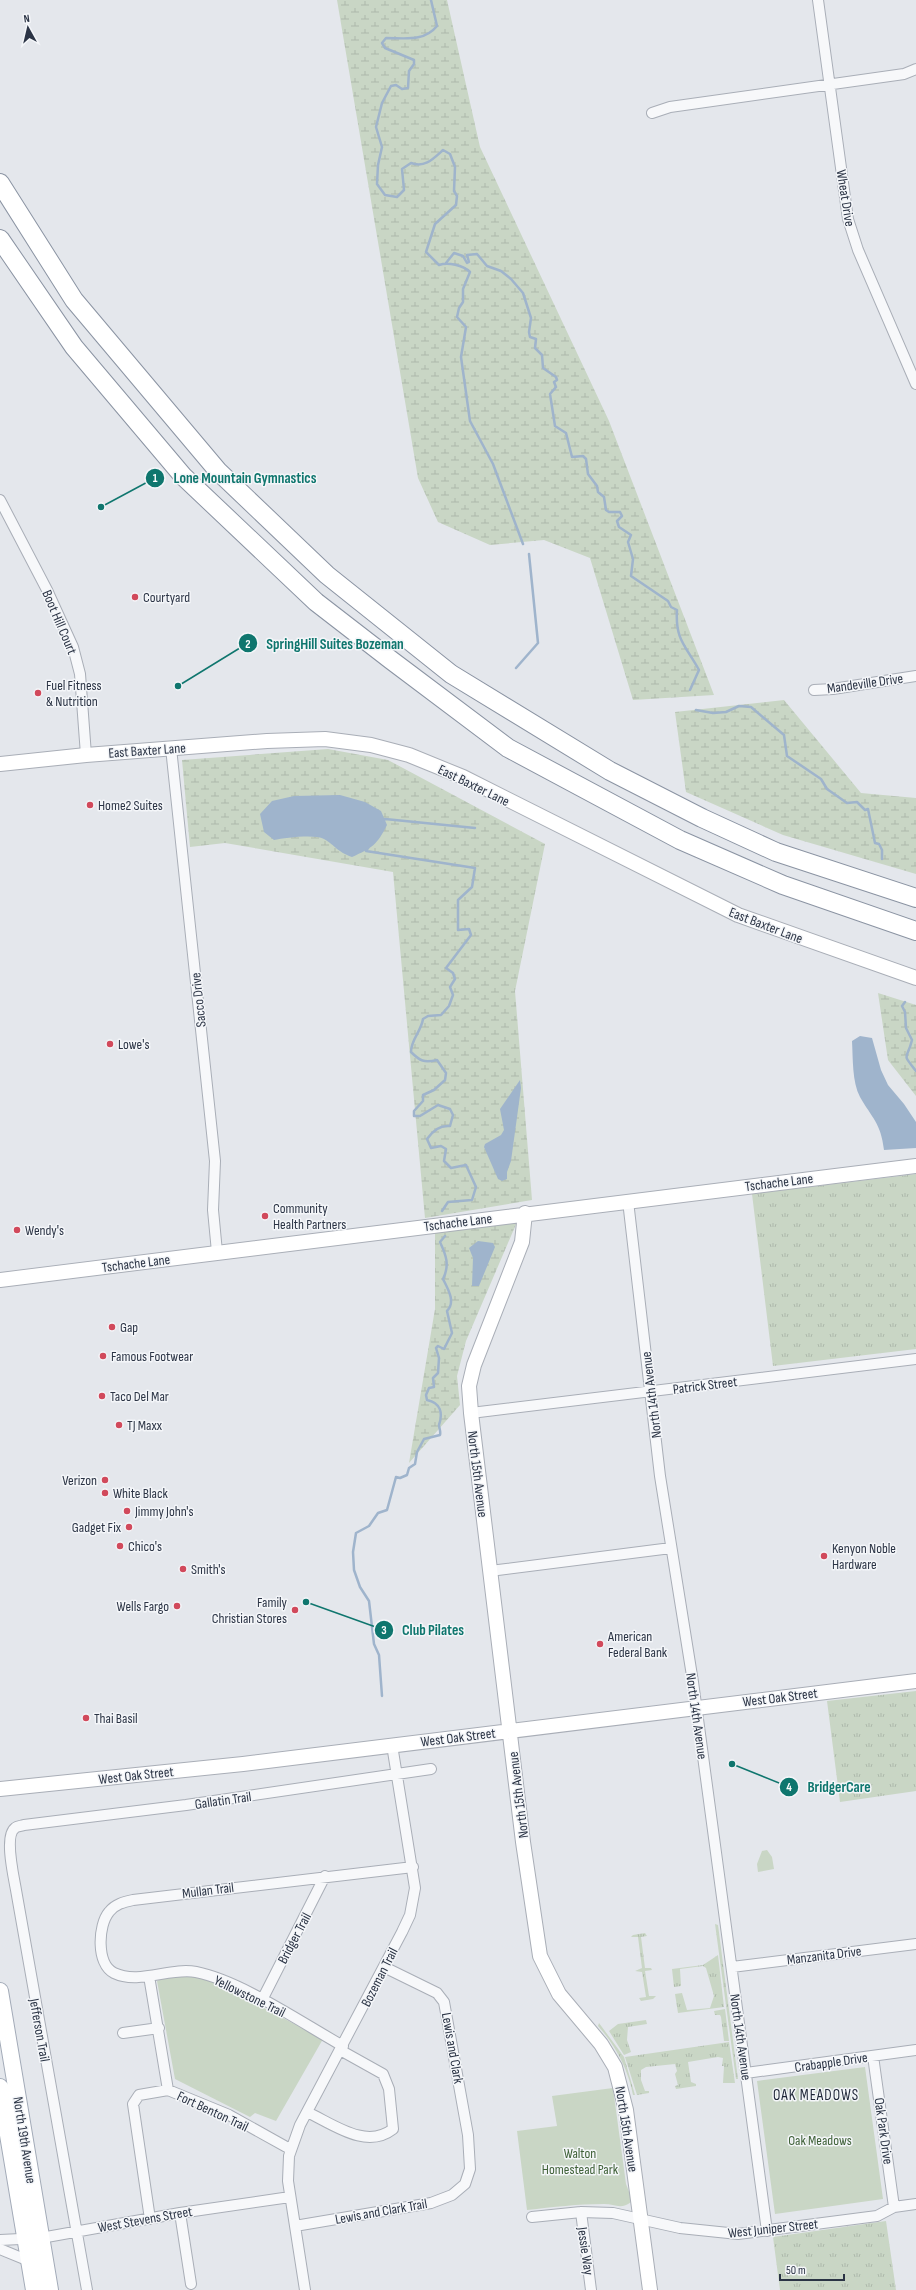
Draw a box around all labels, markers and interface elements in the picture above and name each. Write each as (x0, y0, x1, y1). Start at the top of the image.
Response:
north arrow (8, 8, 48, 48)
text: N (23, 12, 31, 25)
street label: Wheat Drive (833, 169, 858, 228)
callout: Lone Mountain Gymnastics (145, 464, 324, 491)
text: Lone Mountain Gymnastics (174, 469, 317, 488)
text: 1 (153, 471, 158, 486)
street label: Boot Hill Court (38, 587, 81, 657)
place label: Courtyard (143, 589, 190, 606)
marker: Courtyard (130, 592, 140, 602)
callout: SpringHill Suites Bozeman (238, 630, 411, 657)
text: SpringHill Suites Bozeman (266, 635, 404, 654)
text: 2 (245, 637, 251, 652)
street label: Mandeville Drive (826, 670, 904, 697)
place label: Fuel Fitness & Nutrition (46, 677, 102, 710)
marker: Fuel Fitness & Nutrition (33, 688, 43, 698)
street label: East Baxter Lane (108, 739, 186, 762)
street label: East Baxter Lane (435, 761, 512, 810)
place label: Home2 Suites (98, 797, 163, 814)
marker: Home2 Suites (85, 800, 95, 810)
street label: East Baxter Lane (727, 904, 805, 947)
street label: Sacco Drive (187, 972, 210, 1028)
place label: Lowe's (118, 1036, 149, 1053)
marker: Lowe's (105, 1039, 115, 1049)
street label: Tschache Lane (744, 1170, 814, 1195)
place label: Community Health Partners (273, 1200, 346, 1233)
street label: Tschache Lane (423, 1210, 493, 1235)
marker: Community Health Partners (260, 1211, 270, 1221)
place label: Wendy's (25, 1222, 64, 1239)
marker: Wendy's (12, 1225, 22, 1235)
street label: Tschache Lane (101, 1251, 171, 1276)
place label: Gap (120, 1319, 138, 1336)
marker: Gap (107, 1322, 117, 1332)
place label: Famous Footwear (111, 1348, 193, 1365)
marker: Famous Footwear (98, 1351, 108, 1361)
street label: North 14th Avenue (638, 1351, 665, 1439)
street label: Patrick Street (672, 1373, 738, 1398)
place label: Taco Del Mar (110, 1388, 169, 1405)
marker: Taco Del Mar (97, 1391, 107, 1401)
place label: TJ Maxx (127, 1417, 163, 1434)
marker: TJ Maxx (114, 1420, 124, 1430)
street label: North 15th Avenue (464, 1430, 491, 1518)
place label: Verizon (62, 1472, 97, 1489)
marker: Verizon (100, 1475, 110, 1485)
place label: White Black (113, 1485, 169, 1502)
marker: White Black (100, 1488, 110, 1498)
place label: Jimmy John's (134, 1503, 193, 1520)
marker: Jimmy John's (122, 1506, 132, 1516)
place label: Gadget Fix (72, 1519, 122, 1536)
marker: Gadget Fix (124, 1522, 134, 1532)
place label: Chico's (128, 1538, 162, 1555)
place label: Kenyon Noble Hardware (832, 1540, 896, 1573)
marker: Chico's (115, 1541, 125, 1551)
marker: Kenyon Noble Hardware (819, 1551, 829, 1561)
place label: Smith's (191, 1561, 226, 1578)
marker: Smith's (178, 1564, 188, 1574)
place label: Family Christian Stores (212, 1594, 288, 1627)
place label: Wells Fargo (117, 1598, 169, 1615)
marker: Wells Fargo (172, 1601, 182, 1611)
marker: Family Christian Stores (290, 1605, 300, 1615)
callout: Club Pilates (374, 1616, 472, 1643)
text: Club Pilates (402, 1621, 464, 1640)
text: 3 (381, 1623, 387, 1638)
place label: American Federal Bank (607, 1628, 668, 1661)
marker: American Federal Bank (595, 1639, 605, 1649)
street label: North 14th Avenue (682, 1672, 711, 1760)
street label: West Oak Street (742, 1684, 818, 1711)
place label: Thai Basil (94, 1710, 138, 1727)
marker: Thai Basil (81, 1713, 91, 1723)
street label: West Oak Street (420, 1724, 496, 1751)
street label: North 15th Avenue (505, 1751, 532, 1839)
street label: West Oak Street (98, 1763, 174, 1788)
callout: BridgerCare (779, 1773, 878, 1800)
text: BridgerCare (807, 1778, 871, 1797)
text: 4 (786, 1780, 792, 1795)
street label: Gallatin Trail (194, 1788, 252, 1813)
street label: Mullan Trail (181, 1879, 235, 1902)
street label: Bridger Trail (274, 1910, 315, 1967)
street label: Manzanita Drive (786, 1942, 862, 1969)
street label: Bozeman Trail (357, 1945, 402, 2010)
street label: Yellowstone Trail (211, 1972, 288, 2021)
street label: North 14th Avenue (726, 1993, 755, 2081)
street label: Jefferson Trail (25, 1996, 53, 2063)
street label: Lewis and Clark (438, 2011, 467, 2086)
street label: Crabapple Drive (793, 2049, 869, 2076)
street label: North 15th Avenue (611, 2085, 642, 2173)
district label: OAK MEADOWS (773, 2086, 859, 2105)
street label: Fort Benton Trail (174, 2088, 251, 2135)
street label: North 19th Avenue (9, 2096, 40, 2185)
street label: Oak Park Drive (870, 2097, 897, 2165)
park label: Oak Meadows (788, 2132, 852, 2149)
park label: Walton Homestead Park (542, 2145, 619, 2178)
street label: Lewis and Clark Trail (334, 2195, 428, 2228)
street label: West Stevens Street (97, 2203, 194, 2236)
street label: West Juniper Street (727, 2215, 819, 2242)
street label: Jessie Way (574, 2225, 597, 2277)
scale bar (780, 2256, 844, 2282)
text: 50 m (786, 2263, 806, 2278)

